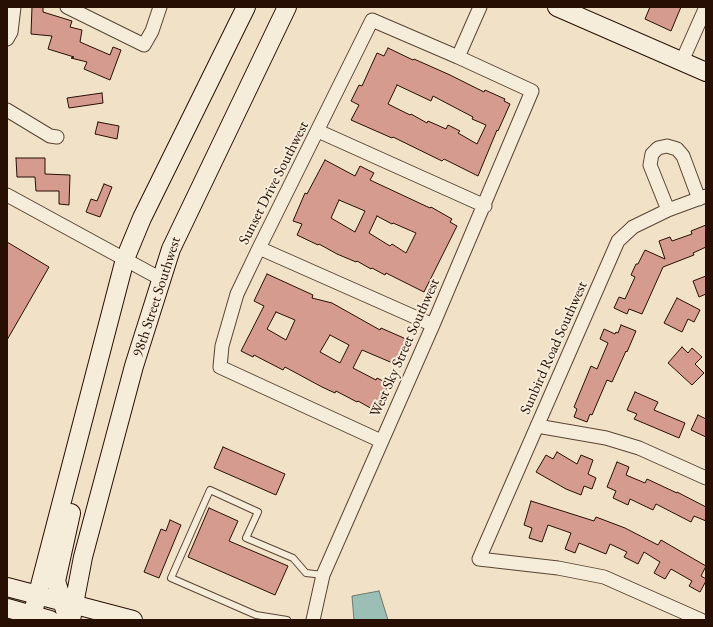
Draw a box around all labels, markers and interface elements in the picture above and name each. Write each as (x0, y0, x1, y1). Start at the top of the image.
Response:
street label: Sunset Drive Southwest (235, 118, 313, 248)
street label: 98th Street Southwest (129, 235, 185, 359)
street label: West Sky Street Southwest (366, 276, 444, 420)
street label: Sunbird Road Southwest (517, 279, 591, 417)

